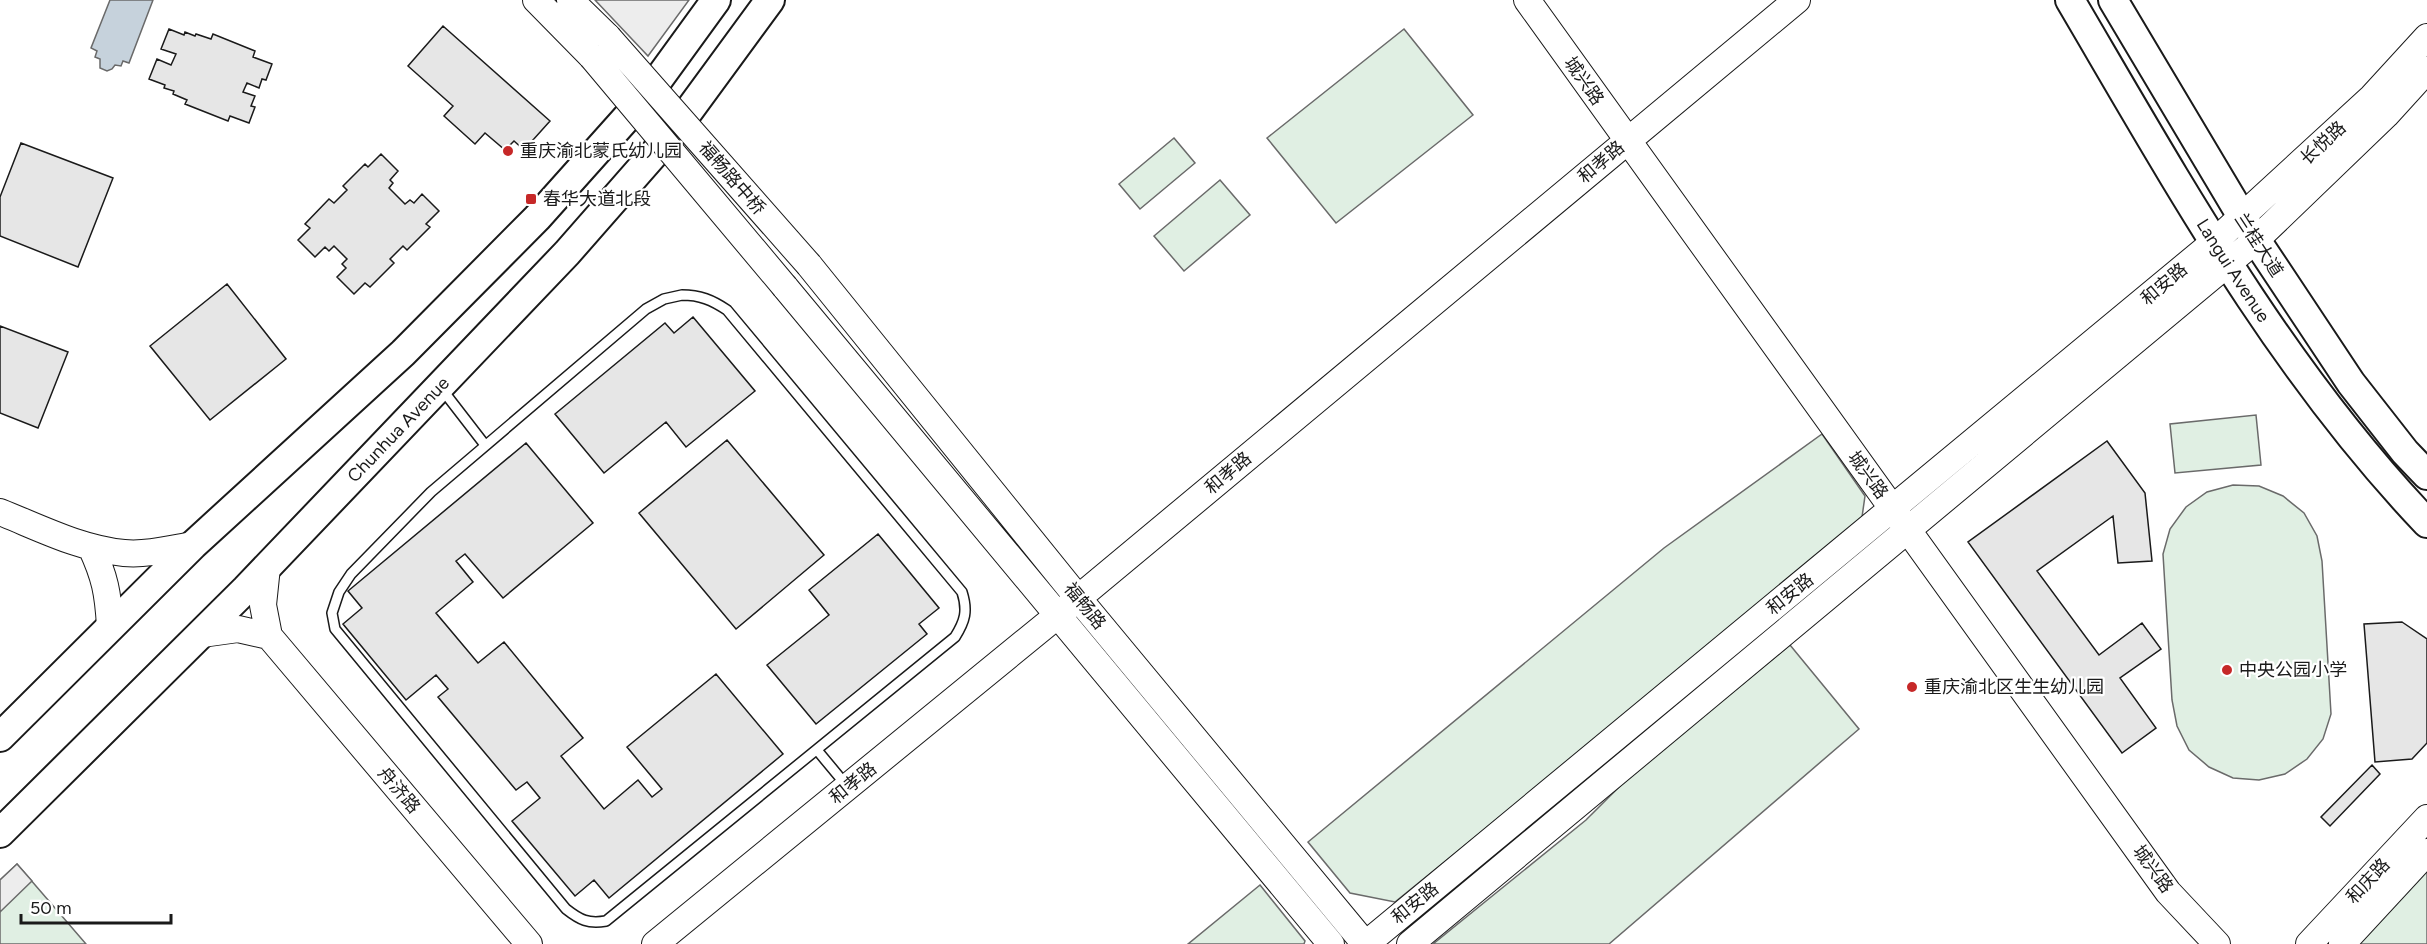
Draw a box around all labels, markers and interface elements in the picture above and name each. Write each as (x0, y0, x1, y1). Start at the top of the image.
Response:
street label: 城兴路 (1560, 53, 1608, 109)
street label: 长悦路 (2296, 117, 2350, 169)
street label: 和孝路 (1573, 136, 1629, 188)
street label: 福畅路中桥 (694, 137, 770, 219)
place label: 重庆渝北蒙氏幼儿园 (520, 140, 682, 162)
marker: 重庆渝北蒙氏幼儿园 (501, 144, 515, 158)
place label: 春华大道北段 (543, 188, 651, 210)
marker: 春华大道北段 (524, 192, 538, 206)
street label: 兰桂大道 (2230, 209, 2288, 281)
street label: Langui Avenue (2192, 215, 2275, 327)
street label: 和安路 (2136, 258, 2192, 310)
street label: Chunhua Avenue (343, 372, 454, 487)
street label: 和孝路 (1200, 447, 1256, 499)
street label: 城兴路 (1843, 447, 1893, 503)
street label: 和安路 (1762, 568, 1818, 620)
street label: 福畅路 (1059, 578, 1111, 634)
place label: 中央公园小学 (2239, 659, 2347, 681)
marker: 中央公园小学 (2220, 663, 2234, 677)
place label: 重庆渝北区生生幼儿园 (1924, 676, 2104, 698)
marker: 重庆渝北区生生幼儿园 (1905, 680, 1919, 694)
street label: 和孝路 (825, 757, 881, 809)
street label: 舟济路 (373, 762, 425, 818)
street label: 城兴路 (2128, 841, 2178, 897)
street label: 和庆路 (2342, 854, 2394, 908)
street label: 和安路 (1387, 877, 1443, 929)
scale bar (21, 887, 171, 925)
text: 50 m (30, 897, 72, 919)

